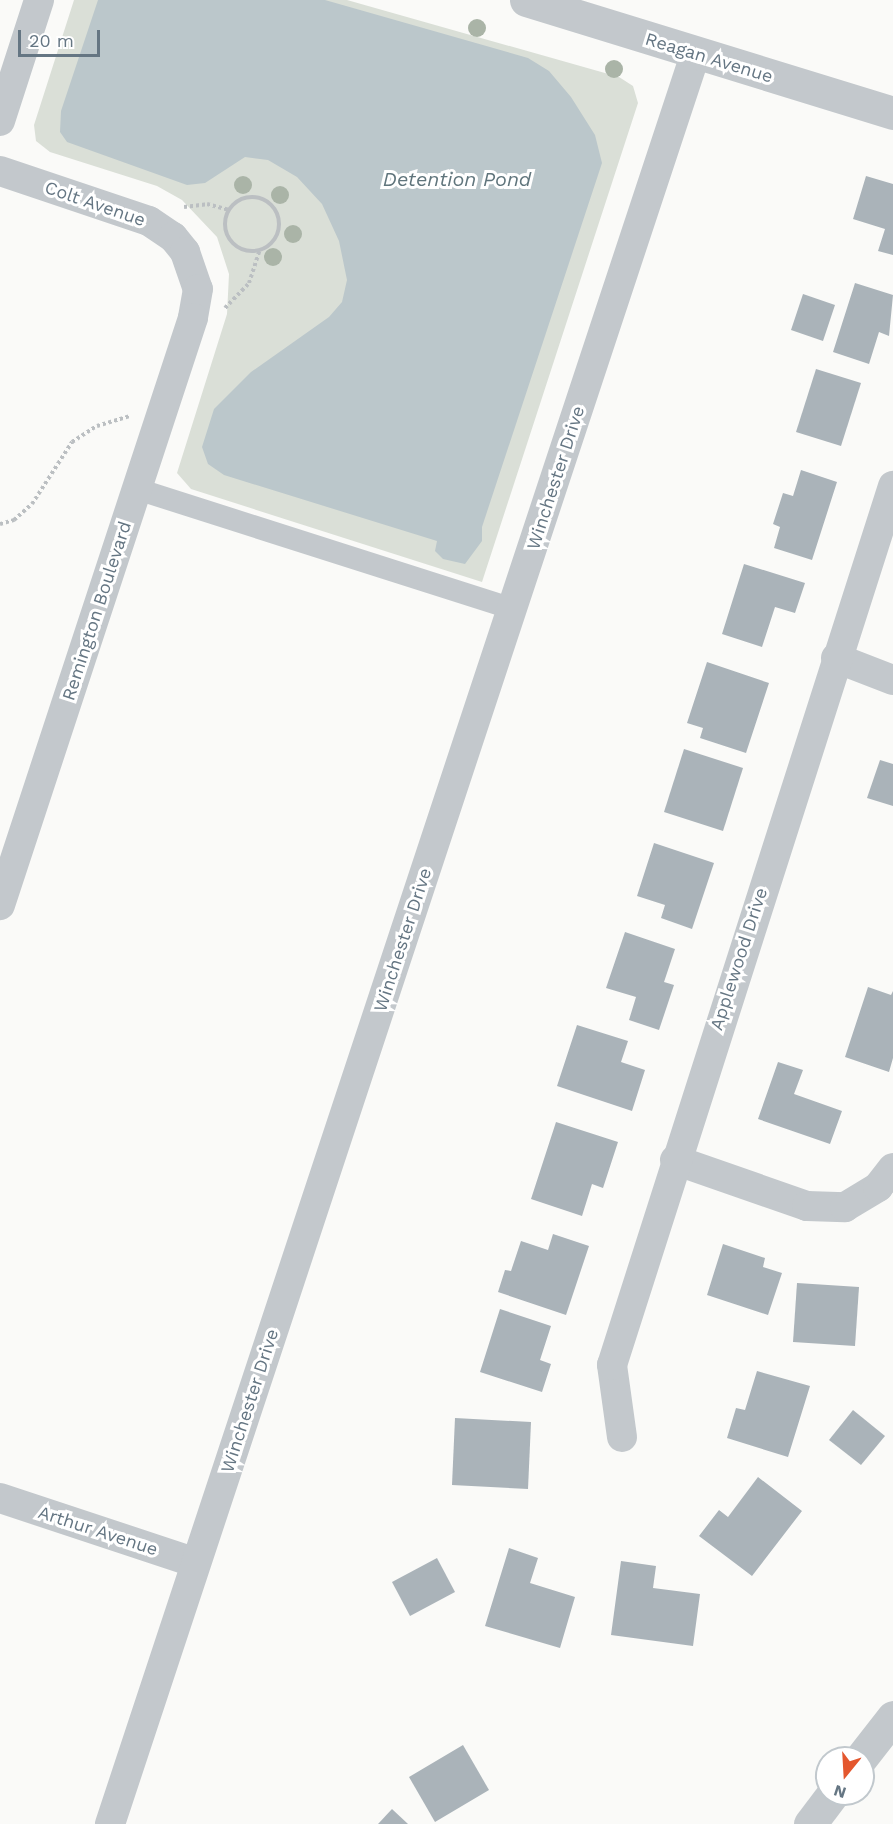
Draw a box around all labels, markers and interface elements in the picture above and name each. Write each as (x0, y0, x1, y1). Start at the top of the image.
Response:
scale bar (21, 18, 104, 56)
street label: Reagan Avenue (642, 28, 776, 88)
text: 20 m (29, 30, 74, 51)
water label: Detention Pond (383, 167, 531, 191)
street label: Colt Avenue (42, 177, 148, 231)
street label: Winchester Drive (522, 403, 590, 553)
street label: Remington Boulevard (58, 519, 136, 703)
street label: Winchester Drive (369, 865, 437, 1015)
street label: Applewood Drive (706, 885, 772, 1033)
street label: Winchester Drive (216, 1326, 284, 1476)
street label: Arthur Avenue (35, 1501, 161, 1561)
north arrow (815, 1746, 875, 1806)
text: N (831, 1781, 848, 1803)

